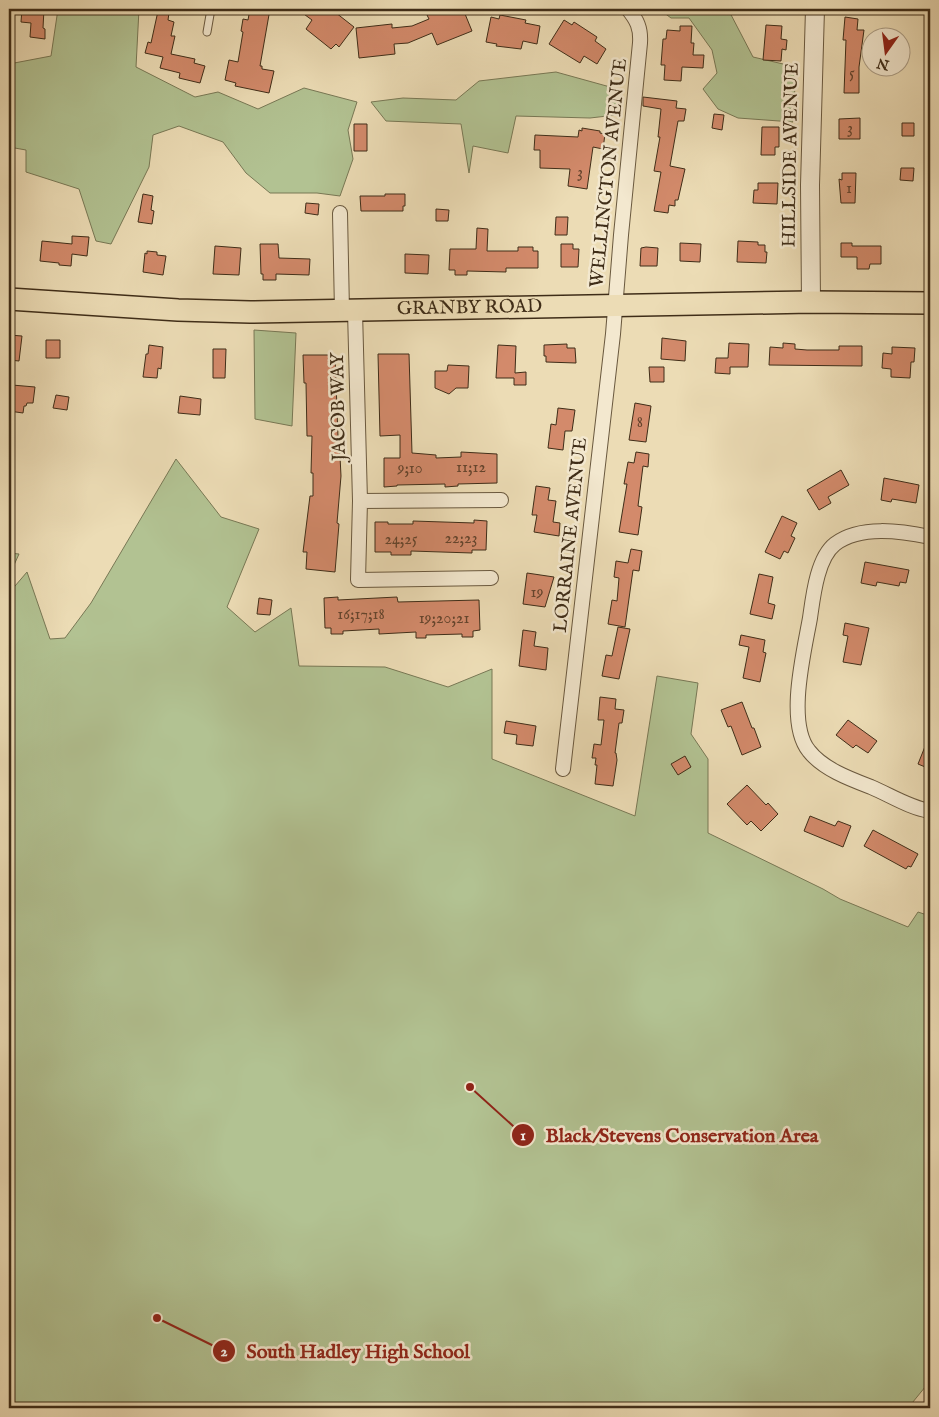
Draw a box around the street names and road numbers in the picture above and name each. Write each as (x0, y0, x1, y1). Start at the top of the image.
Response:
street label: WELLINGTON AVENUE (585, 57, 633, 289)
street label: HILLSIDE AVENUE (777, 62, 805, 248)
street label: GRANBY ROAD (397, 295, 542, 321)
street label: JACOB WAY (326, 351, 352, 463)
street label: LORRAINE AVENUE (549, 436, 593, 634)

